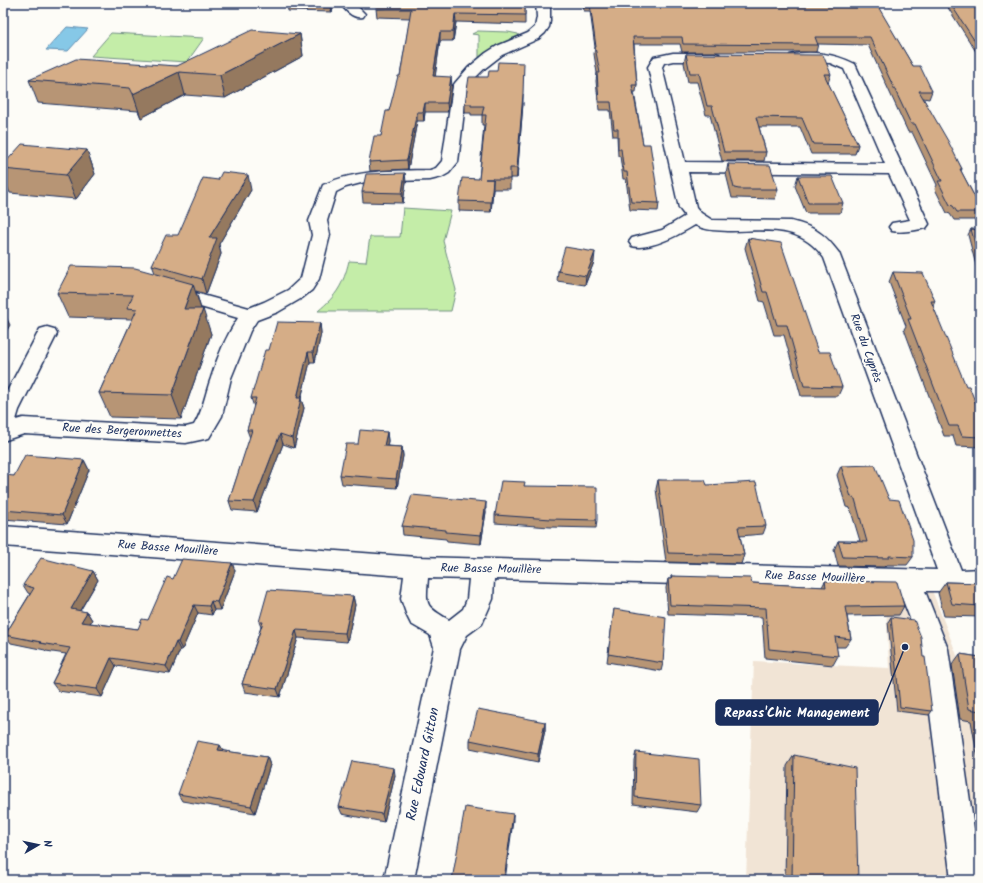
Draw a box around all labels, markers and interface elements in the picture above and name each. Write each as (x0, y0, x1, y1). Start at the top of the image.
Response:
street label: Rue du Cyprès (845, 311, 887, 385)
street label: Rue des Bergeronnettes (62, 418, 182, 444)
street label: Rue Basse Mouillère (117, 535, 220, 561)
street label: Rue Basse Mouillère (440, 559, 542, 579)
street label: Rue Basse Mouillère (764, 566, 866, 588)
callout: Repass'Chic Management (716, 700, 878, 725)
text: Repass'Chic Management (724, 703, 870, 724)
street label: Rue Edouard Gitton (400, 705, 446, 823)
north arrow (18, 825, 58, 865)
text: N (37, 839, 56, 848)

